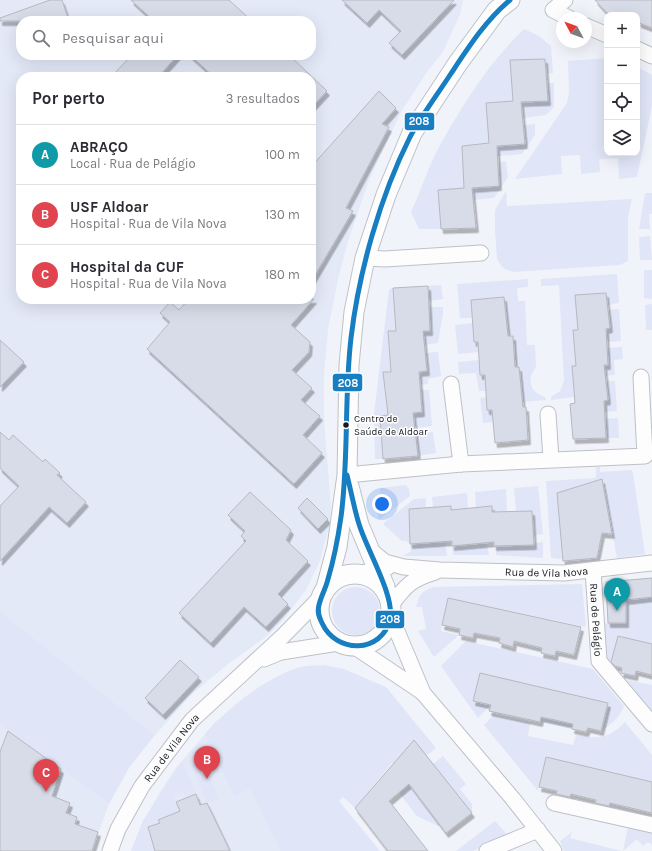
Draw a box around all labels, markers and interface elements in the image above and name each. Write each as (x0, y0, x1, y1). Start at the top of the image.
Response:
north arrow (556, 12, 592, 48)
map controls (604, 12, 640, 156)
button: + (604, 12, 640, 48)
search box (16, 16, 316, 60)
icon: search (30, 27, 52, 49)
text: Pesquisar aqui (62, 29, 164, 47)
button: − (604, 48, 640, 84)
button: locate (604, 84, 640, 120)
text: Por perto (32, 88, 105, 108)
text: 3 resultados (226, 91, 300, 106)
line badge: 208 (404, 112, 435, 131)
text: 208 (409, 115, 429, 128)
button: layers (604, 120, 640, 156)
text: ABRAÇO (70, 138, 128, 156)
text: A (41, 147, 49, 162)
text: 100 m (265, 147, 300, 162)
text: Local · Rua de Pelágio (70, 156, 196, 171)
text: USF Aldoar (70, 198, 148, 216)
text: B (41, 207, 49, 222)
text: 130 m (265, 207, 300, 222)
text: Hospital · Rua de Vila Nova (70, 216, 227, 231)
text: Hospital da CUF (70, 258, 184, 276)
text: C (41, 267, 49, 282)
text: 180 m (265, 267, 300, 282)
text: Hospital · Rua de Vila Nova (70, 276, 227, 291)
line badge: 208 (332, 373, 363, 392)
text: 208 (338, 377, 358, 390)
place label: Centro de Saúde de Aldoar (354, 413, 428, 438)
marker: Centro de Saúde de Aldoar (341, 420, 351, 430)
your location (372, 494, 392, 514)
street label: Rua de Vila Nova (505, 564, 589, 580)
pin: A (604, 578, 630, 611)
street label: Rua de Pelágio (587, 583, 605, 657)
line badge: 208 (375, 610, 405, 629)
text: 208 (380, 613, 400, 626)
street label: Rua de Vila Nova (141, 710, 202, 785)
pin: B (194, 746, 220, 779)
pin: C (33, 759, 59, 792)

